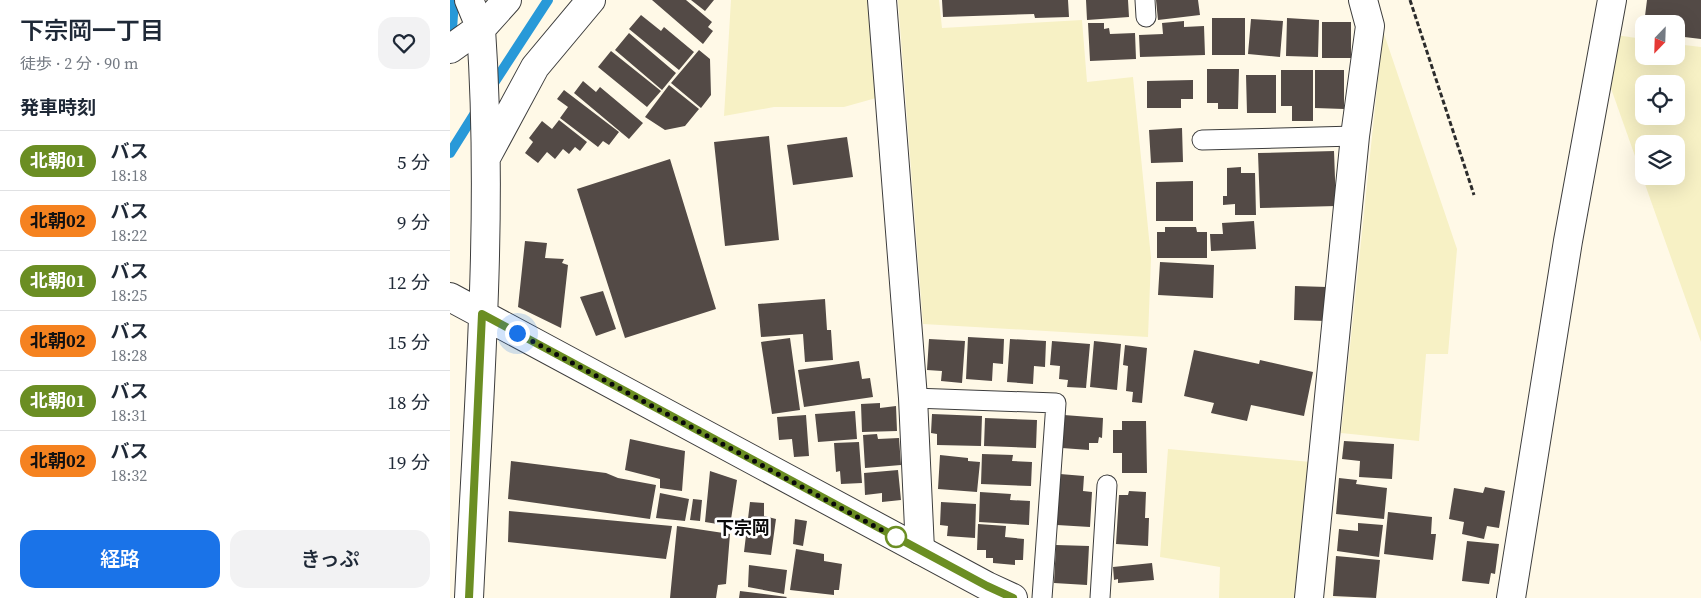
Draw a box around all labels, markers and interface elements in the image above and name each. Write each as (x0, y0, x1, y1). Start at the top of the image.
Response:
text: 下宗岡一丁目 (20, 14, 164, 47)
north arrow (1635, 15, 1685, 65)
map controls (1635, 15, 1685, 185)
button: heart (378, 17, 430, 69)
text: 徒歩 · 2 分 · 90 m (20, 52, 138, 74)
button: locate (1635, 75, 1685, 125)
text: 発車時刻 (20, 94, 96, 120)
button: layers (1635, 135, 1685, 185)
text: バス (111, 138, 149, 164)
text: 北朝01 (30, 148, 86, 173)
text: 5 分 (397, 149, 430, 175)
text: 18:18 (111, 164, 147, 186)
text: バス (111, 198, 149, 224)
text: 北朝02 (30, 208, 86, 233)
text: 9 分 (397, 209, 430, 235)
text: 18:22 (111, 224, 147, 246)
text: バス (111, 258, 149, 284)
text: 北朝01 (30, 268, 86, 293)
text: 12 分 (388, 269, 430, 295)
text: 18:25 (111, 284, 147, 306)
text: バス (111, 318, 149, 344)
your location (505, 321, 530, 346)
text: 北朝02 (30, 328, 86, 353)
text: 15 分 (388, 329, 430, 355)
text: 18:28 (111, 344, 147, 366)
text: バス (111, 378, 149, 404)
text: 北朝01 (30, 388, 86, 413)
text: 18 分 (388, 389, 430, 415)
text: 18:31 (111, 404, 147, 426)
text: バス (111, 438, 149, 464)
text: 北朝02 (30, 448, 86, 473)
text: 19 分 (388, 449, 430, 475)
text: 18:32 (111, 464, 147, 486)
district label: 下宗岡 (716, 515, 770, 540)
unlabelled marker (885, 526, 907, 548)
button: 経路 (20, 530, 220, 588)
button: きっぷ (230, 530, 430, 588)

